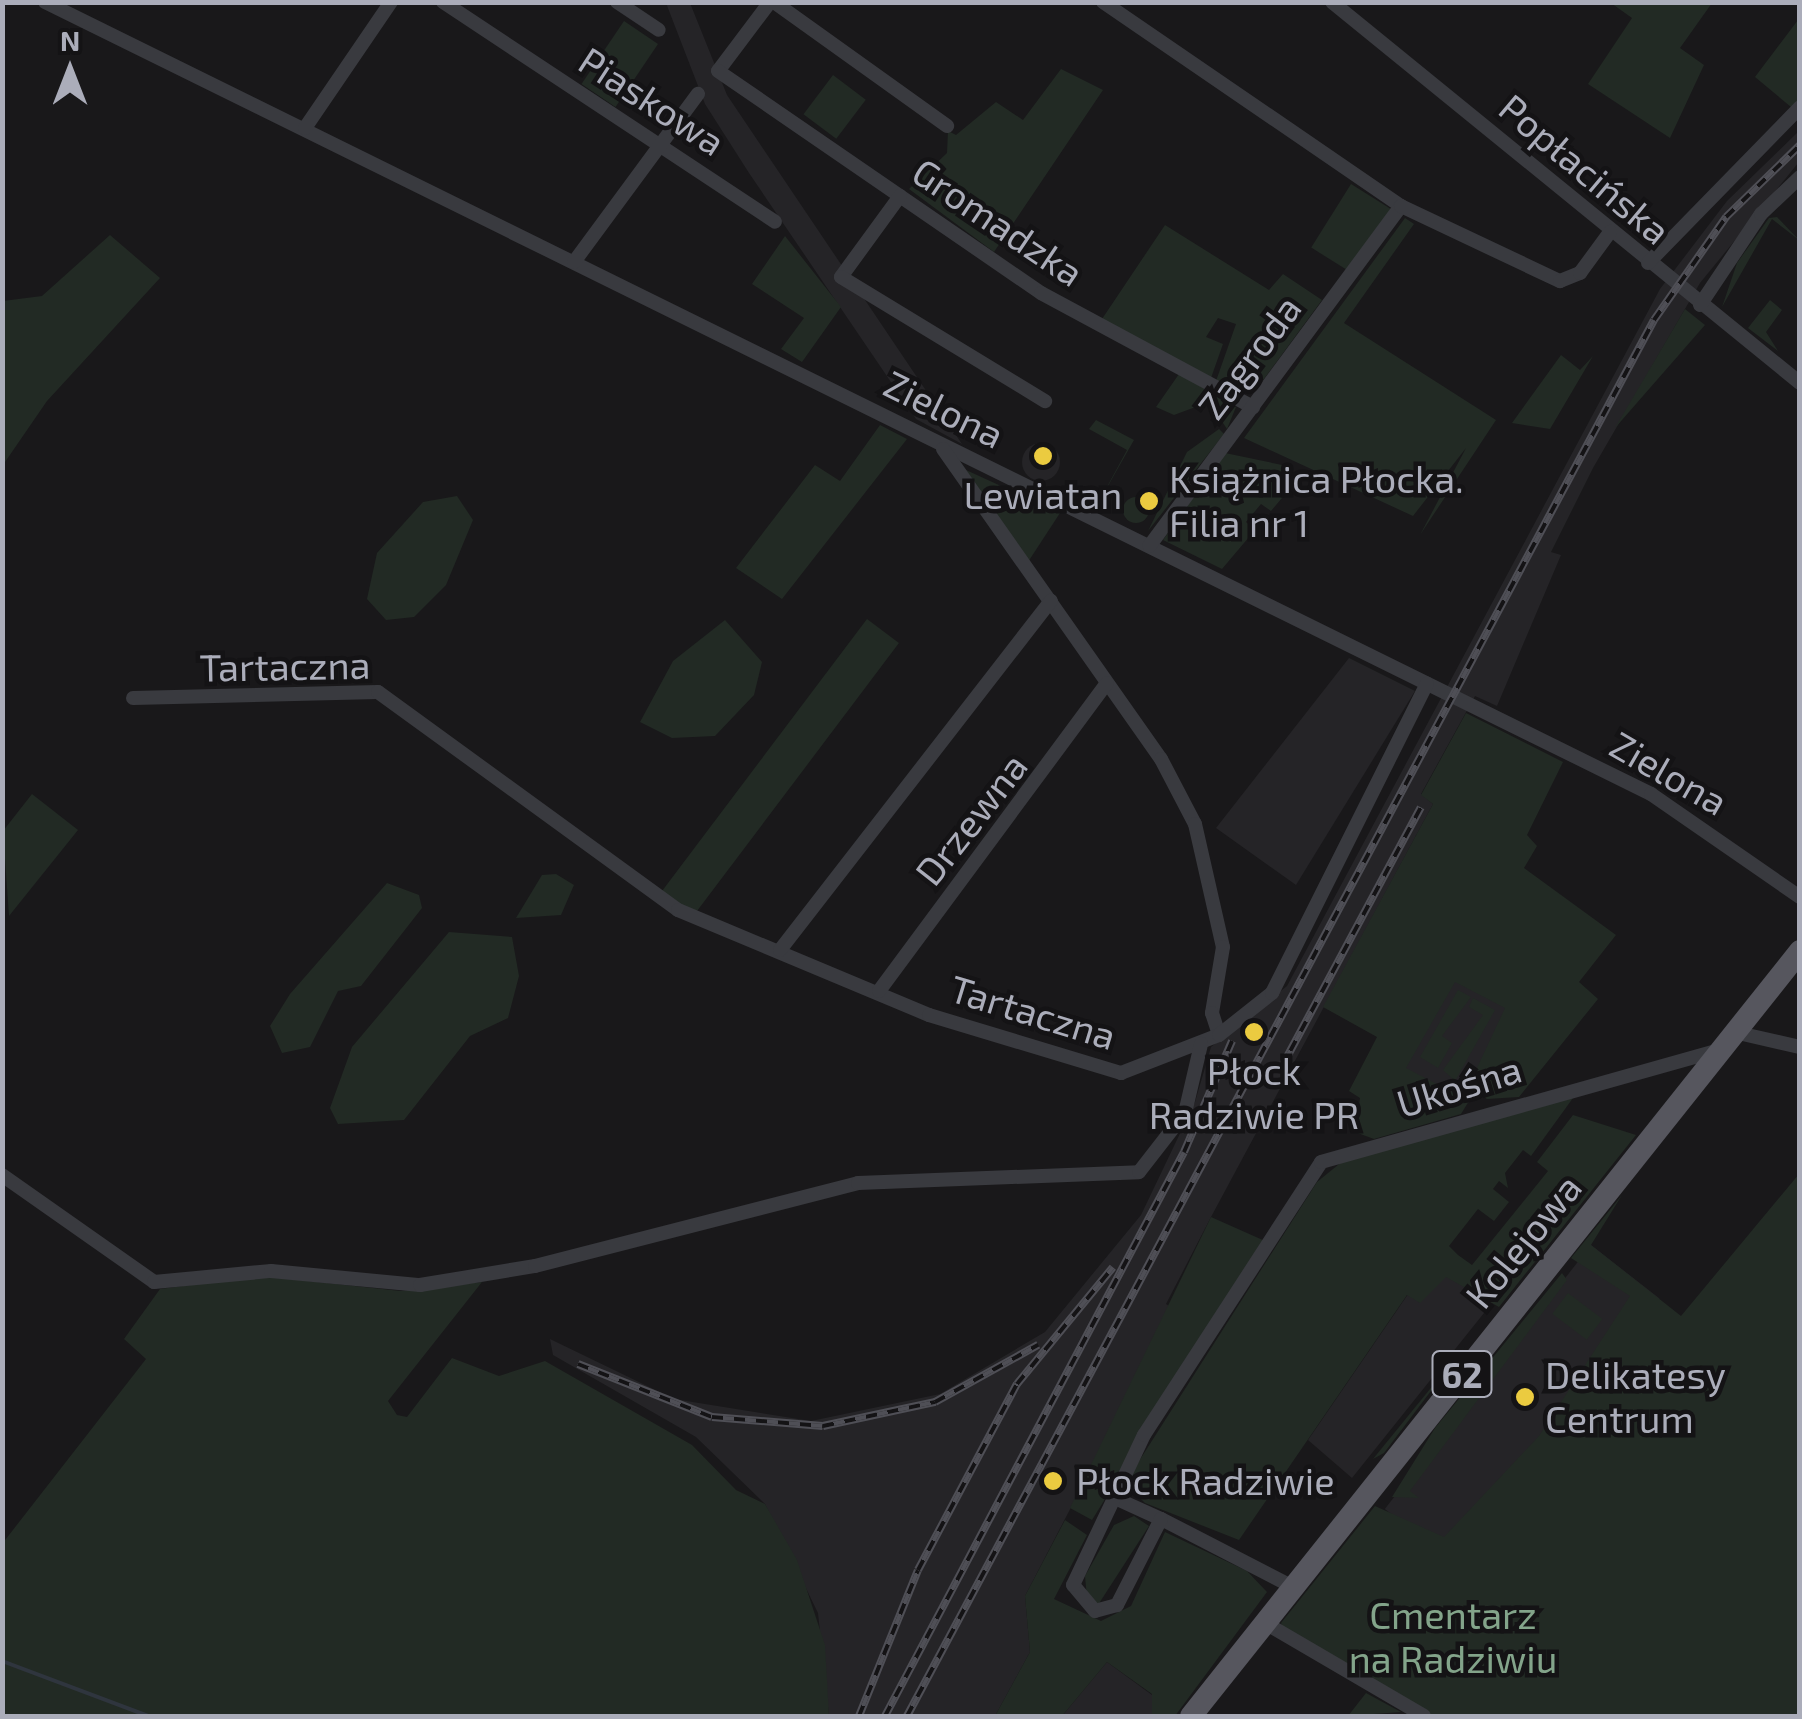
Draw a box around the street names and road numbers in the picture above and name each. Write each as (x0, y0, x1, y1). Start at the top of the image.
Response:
street label: Piaskowa (571, 37, 733, 165)
street label: Popłacińska (1490, 84, 1680, 254)
street label: Gromadzka (904, 148, 1092, 296)
street label: Zagroda (1188, 286, 1310, 428)
street label: Zielona (877, 361, 1011, 457)
street label: Tartaczna (199, 642, 371, 690)
street label: Zielona (1603, 721, 1735, 825)
street label: Drzewna (905, 744, 1037, 894)
street label: Tartaczna (945, 965, 1121, 1059)
street label: Ukośna (1391, 1045, 1527, 1127)
street label: Kolejowa (1455, 1165, 1591, 1317)
road number: 62 (1430, 1344, 1494, 1404)

